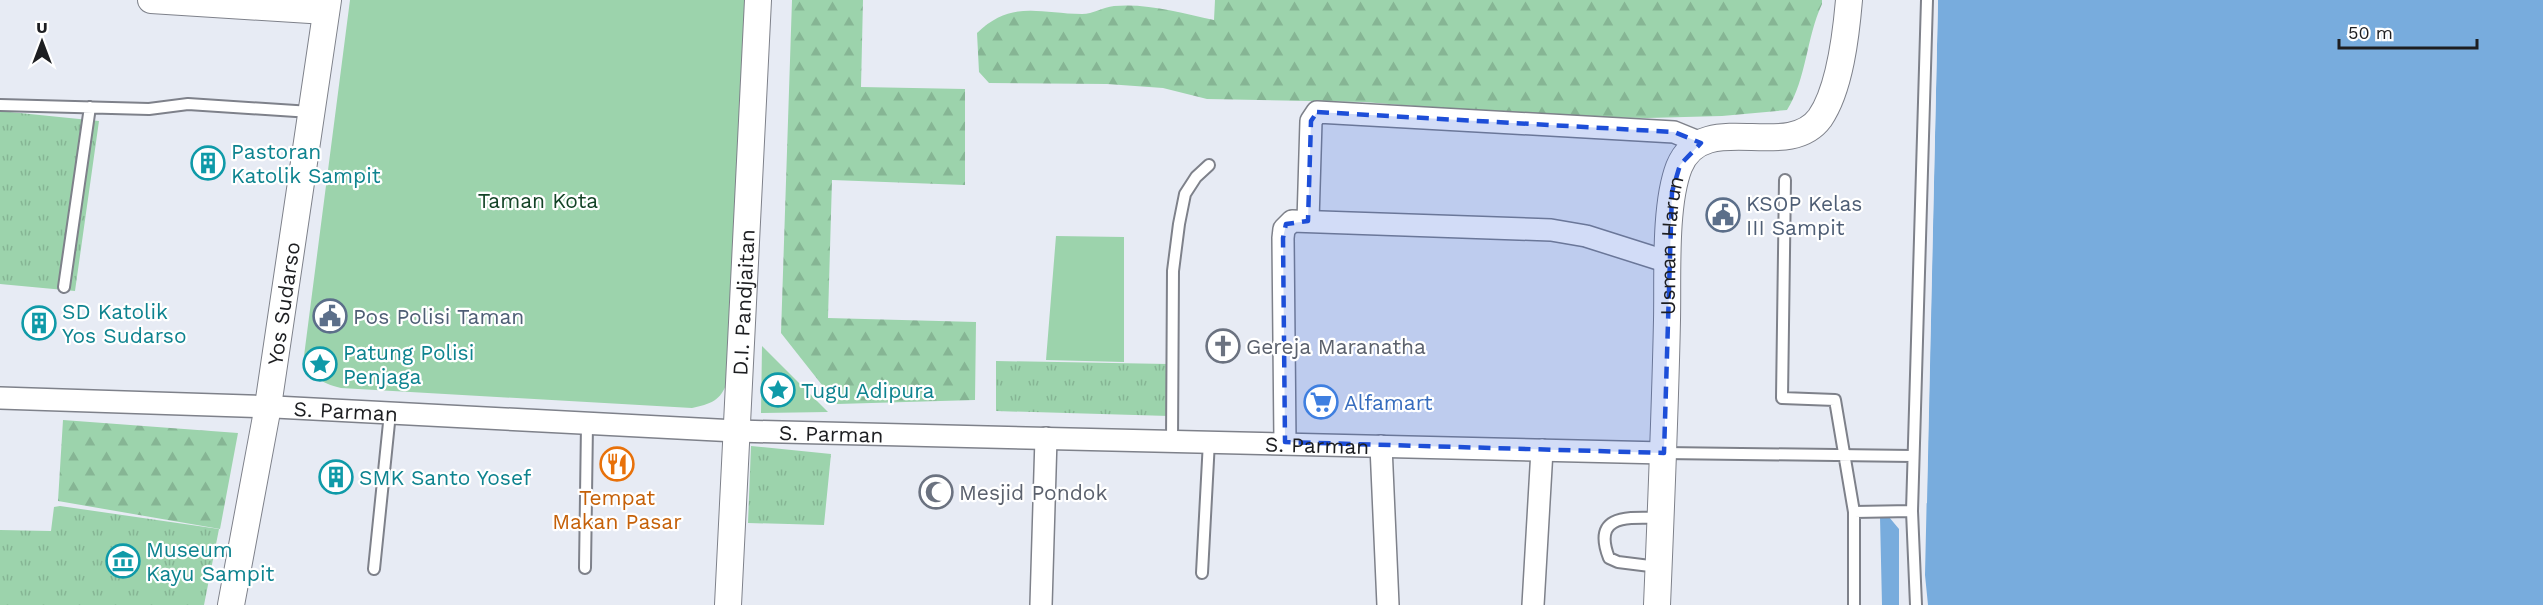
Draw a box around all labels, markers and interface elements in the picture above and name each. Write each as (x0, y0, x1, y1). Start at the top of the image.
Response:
north arrow (12, 12, 72, 72)
scale bar (2339, 12, 2477, 50)
text: U (36, 18, 48, 37)
text: 50 m (2348, 22, 2393, 43)
place label: Pastoran Katolik Sampit (231, 139, 381, 188)
building icon: Pastoran Katolik Sampit (190, 145, 226, 181)
street label: Usman Harun (1655, 173, 1688, 315)
park label: Taman Kota (478, 188, 598, 213)
place label: KSOP Kelas III Sampit (1746, 191, 1862, 240)
public building icon: KSOP Kelas III Sampit (1705, 197, 1741, 233)
street label: D.I. Pandjaitan (727, 228, 759, 376)
street label: Yos Sudarso (262, 240, 305, 367)
public building icon: Pos Polisi Taman (312, 298, 348, 334)
place label: SD Katolik Yos Sudarso (62, 299, 187, 348)
place label: Pos Polisi Taman (353, 304, 524, 329)
building icon: SD Katolik Yos Sudarso (21, 305, 57, 341)
church icon: Gereja Maranatha (1205, 328, 1241, 364)
place label: Gereja Maranatha (1246, 334, 1426, 359)
place label: Patung Polisi Penjaga (343, 340, 474, 389)
place icon: Patung Polisi Penjaga (302, 346, 338, 382)
place icon: Tugu Adipura (760, 372, 796, 408)
place label: Tugu Adipura (801, 378, 935, 403)
supermarket icon: Alfamart (1303, 384, 1339, 420)
place label: Alfamart (1344, 390, 1433, 415)
street label: S. Parman (293, 395, 399, 426)
street label: S. Parman (779, 420, 884, 447)
street label: S. Parman (1265, 431, 1370, 459)
restaurant icon: Tempat Makan Pasar (599, 446, 635, 482)
building icon: SMK Santo Yosef (318, 459, 354, 495)
place label: SMK Santo Yosef (359, 465, 531, 490)
mosque icon: Mesjid Pondok (918, 474, 954, 510)
place label: Mesjid Pondok (959, 480, 1107, 505)
place label: Tempat Makan Pasar (552, 485, 682, 534)
place label: Museum Kayu Sampit (146, 537, 275, 586)
museum icon: Museum Kayu Sampit (105, 543, 141, 579)

